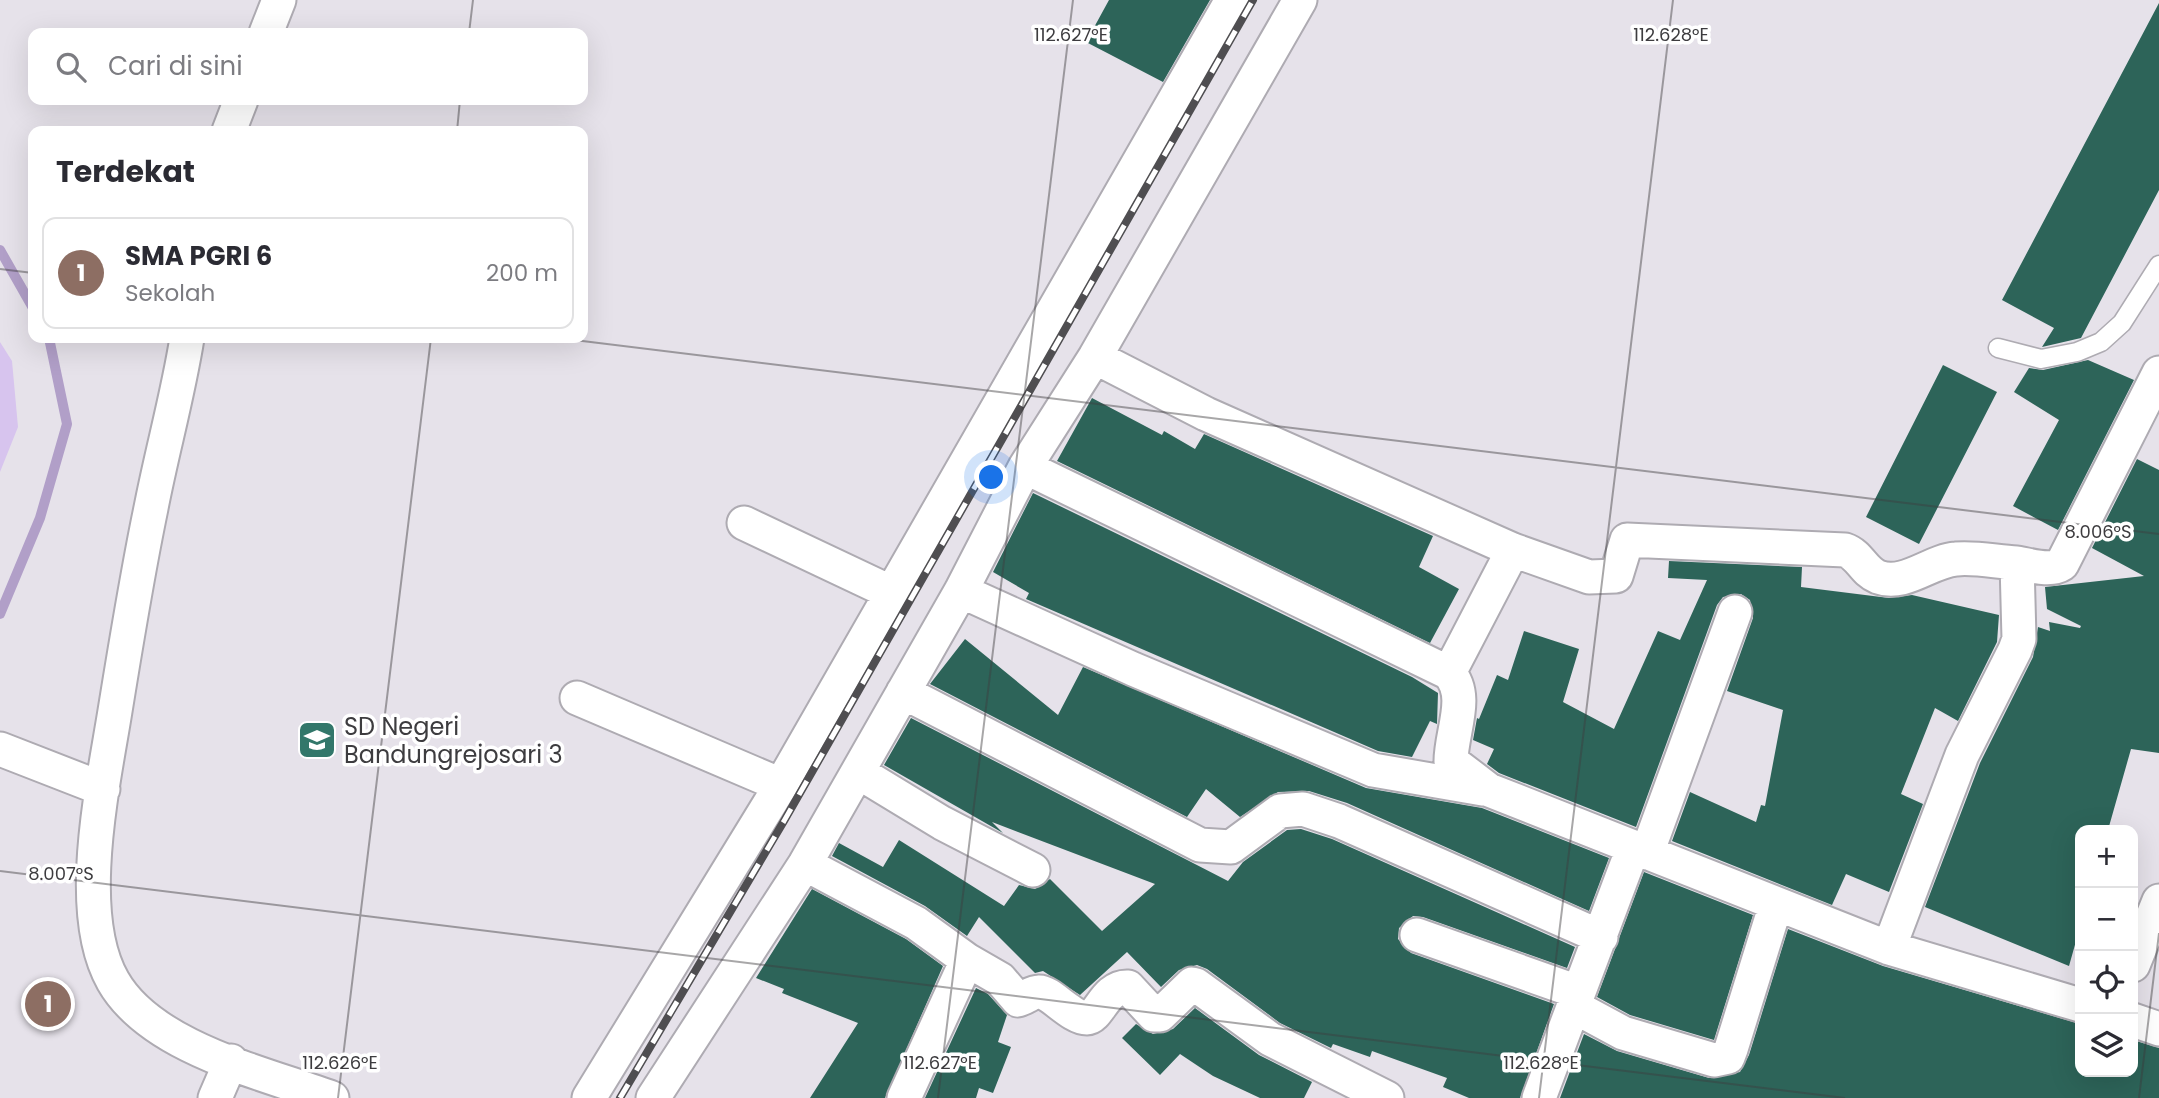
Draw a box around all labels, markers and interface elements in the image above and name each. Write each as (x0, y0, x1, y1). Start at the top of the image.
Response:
text: 112.627°E (1034, 22, 1108, 47)
text: 112.628°E (1633, 22, 1709, 47)
search box (28, 28, 588, 105)
icon: search (52, 48, 90, 86)
text: Cari di sini (108, 48, 243, 84)
text: Terdekat (56, 150, 195, 193)
text: SMA PGRI 6 (125, 238, 272, 274)
text: 1 (77, 257, 85, 289)
text: 200 m (486, 257, 558, 289)
text: Sekolah (125, 277, 215, 309)
your location (974, 460, 1008, 494)
text: 8.006°S (2064, 519, 2132, 544)
place label: SD Negeri Bandungrejosari 3 (344, 710, 563, 771)
school or university icon: SD Negeri Bandungrejosari 3 (296, 719, 338, 761)
map controls (2075, 825, 2138, 1077)
button: + (2075, 825, 2138, 888)
text: 8.007°S (28, 861, 94, 886)
button: − (2075, 888, 2138, 951)
button: locate (2075, 951, 2138, 1014)
pin: 1 (25, 978, 71, 1030)
button: layers (2075, 1014, 2138, 1077)
text: 112.626°E (302, 1050, 378, 1075)
text: 112.627°E (903, 1050, 977, 1075)
text: 112.628°E (1503, 1050, 1579, 1075)

